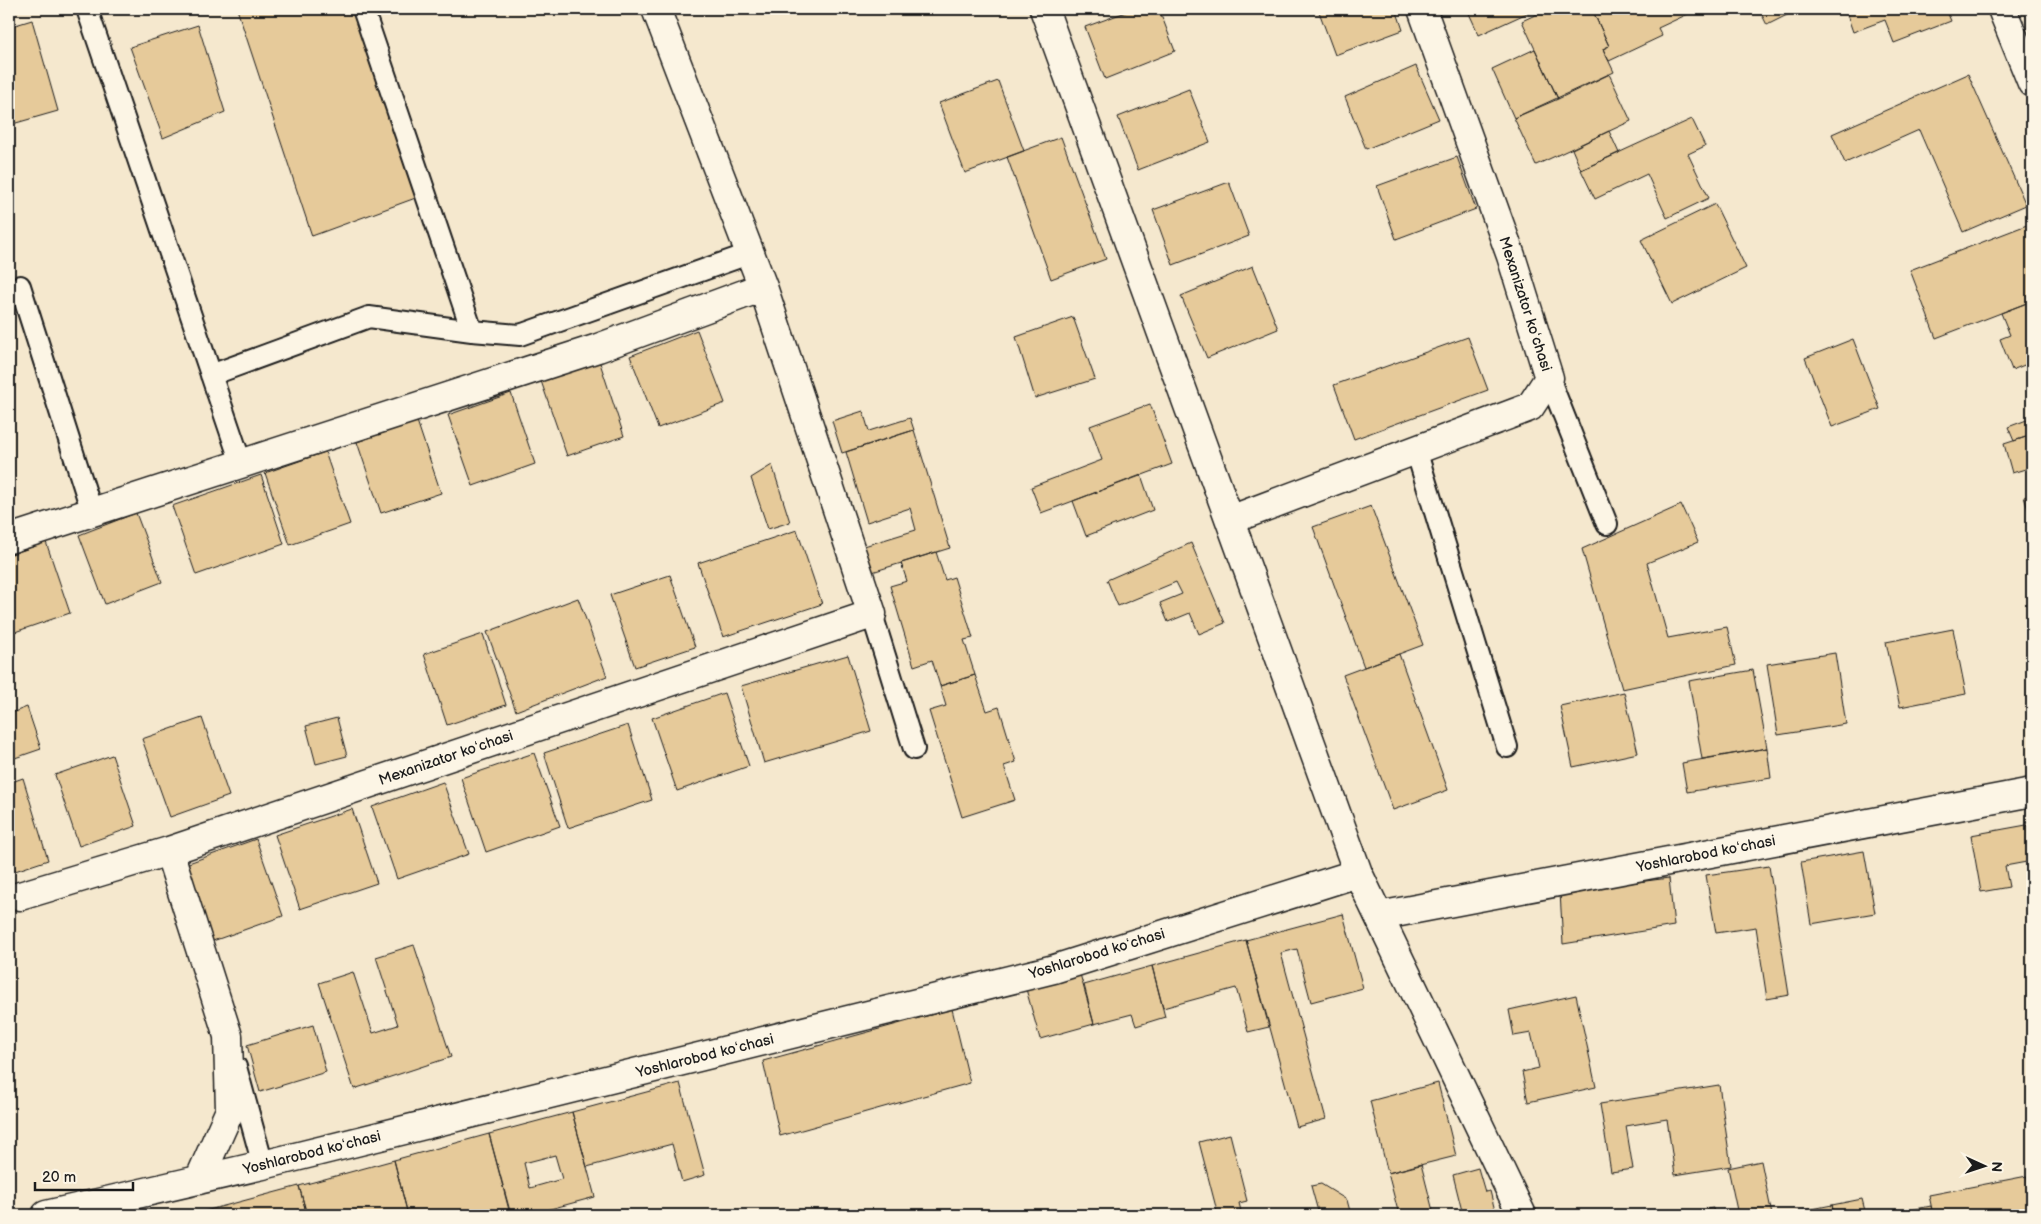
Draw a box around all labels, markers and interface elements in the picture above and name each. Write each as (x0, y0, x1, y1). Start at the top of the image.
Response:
street label: Mexanizator koʻchasi (1494, 234, 1556, 374)
street label: Mexanizator koʻchasi (376, 726, 516, 790)
street label: Yoshlarobod koʻchasi (1634, 831, 1777, 877)
street label: Yoshlarobod koʻchasi (1026, 924, 1167, 984)
street label: Yoshlarobod koʻchasi (633, 1030, 776, 1083)
street label: Yoshlarobod koʻchasi (240, 1127, 383, 1180)
north arrow (1958, 1142, 2008, 1192)
scale bar (35, 1159, 132, 1191)
text: N (1988, 1161, 2005, 1172)
text: 20 m (42, 1168, 76, 1187)

